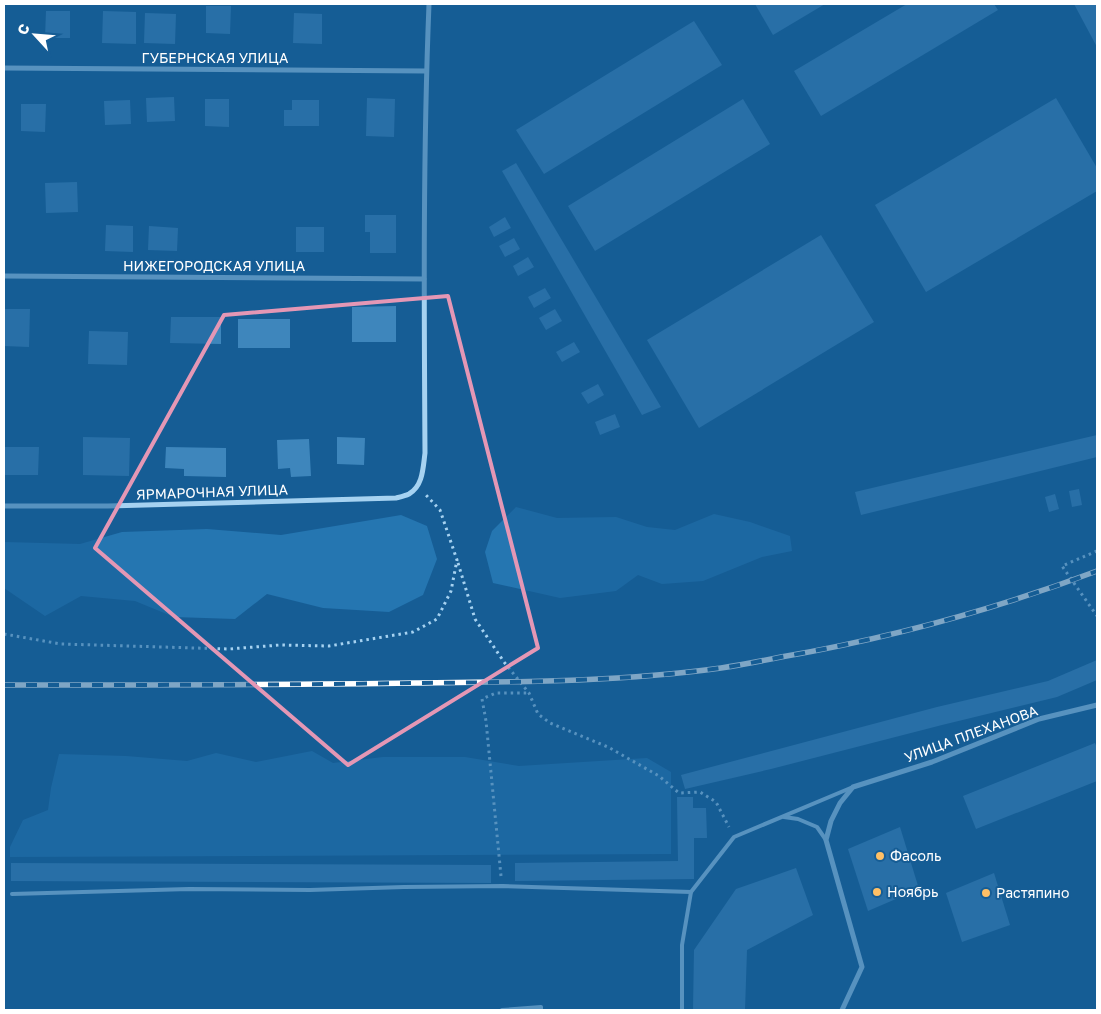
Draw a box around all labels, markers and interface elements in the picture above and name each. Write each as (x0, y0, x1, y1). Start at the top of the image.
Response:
north arrow (10, 10, 60, 60)
text: С (13, 21, 33, 37)
street label: ГУБЕРНСКАЯ УЛИЦА (142, 49, 289, 66)
street label: НИЖЕГОРОДСКАЯ УЛИЦА (123, 257, 306, 274)
street label: ЯРМАРОЧНАЯ УЛИЦА (136, 480, 289, 503)
street label: УЛИЦА ПЛЕХАНОВА (902, 701, 1040, 766)
place label: Фасоль (890, 847, 941, 864)
marker: Фасоль (874, 850, 886, 862)
place label: Ноябрь (887, 883, 938, 900)
place label: Растяпино (996, 884, 1069, 901)
marker: Ноябрь (871, 886, 883, 898)
marker: Растяпино (980, 887, 992, 899)

